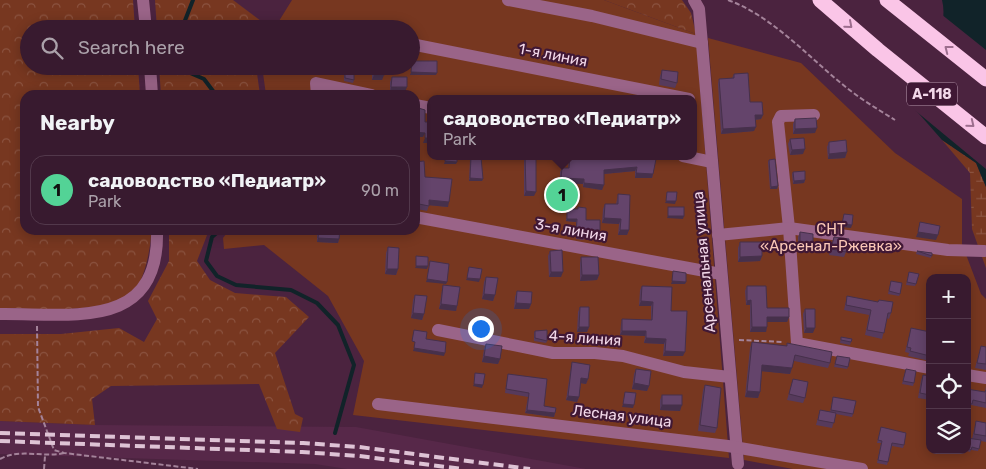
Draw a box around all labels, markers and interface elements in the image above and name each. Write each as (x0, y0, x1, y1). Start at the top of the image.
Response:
one-way arrow (843, 19, 852, 28)
search box (20, 20, 420, 75)
icon: search (38, 34, 66, 62)
text: Search here (78, 36, 185, 59)
street label: 1-я линия (517, 40, 589, 70)
one-way arrow (944, 45, 953, 54)
road number: А-118 (907, 82, 957, 106)
popup (427, 95, 697, 160)
text: садоводство «Педиатр» (443, 107, 681, 130)
text: Nearby (40, 110, 115, 135)
one-way arrow (965, 119, 974, 127)
text: Park (443, 130, 476, 149)
text: садоводство «Педиатр» (88, 169, 326, 192)
pin: 1 (546, 176, 578, 214)
text: 1 (53, 181, 61, 200)
text: 90 m (361, 181, 399, 200)
street label: Арсенальная улица (689, 191, 719, 333)
text: Park (88, 192, 121, 211)
street label: 3-я линия (534, 215, 608, 245)
park label: СНТ «Арсенал-Ржевка» (760, 220, 902, 255)
map controls (926, 274, 971, 454)
button: + (926, 274, 971, 319)
your location (468, 316, 494, 342)
button: − (926, 319, 971, 364)
street label: 4-я линия (548, 326, 622, 350)
button: locate (926, 364, 971, 409)
street label: Лесная улица (571, 401, 673, 431)
button: layers (926, 409, 971, 454)

